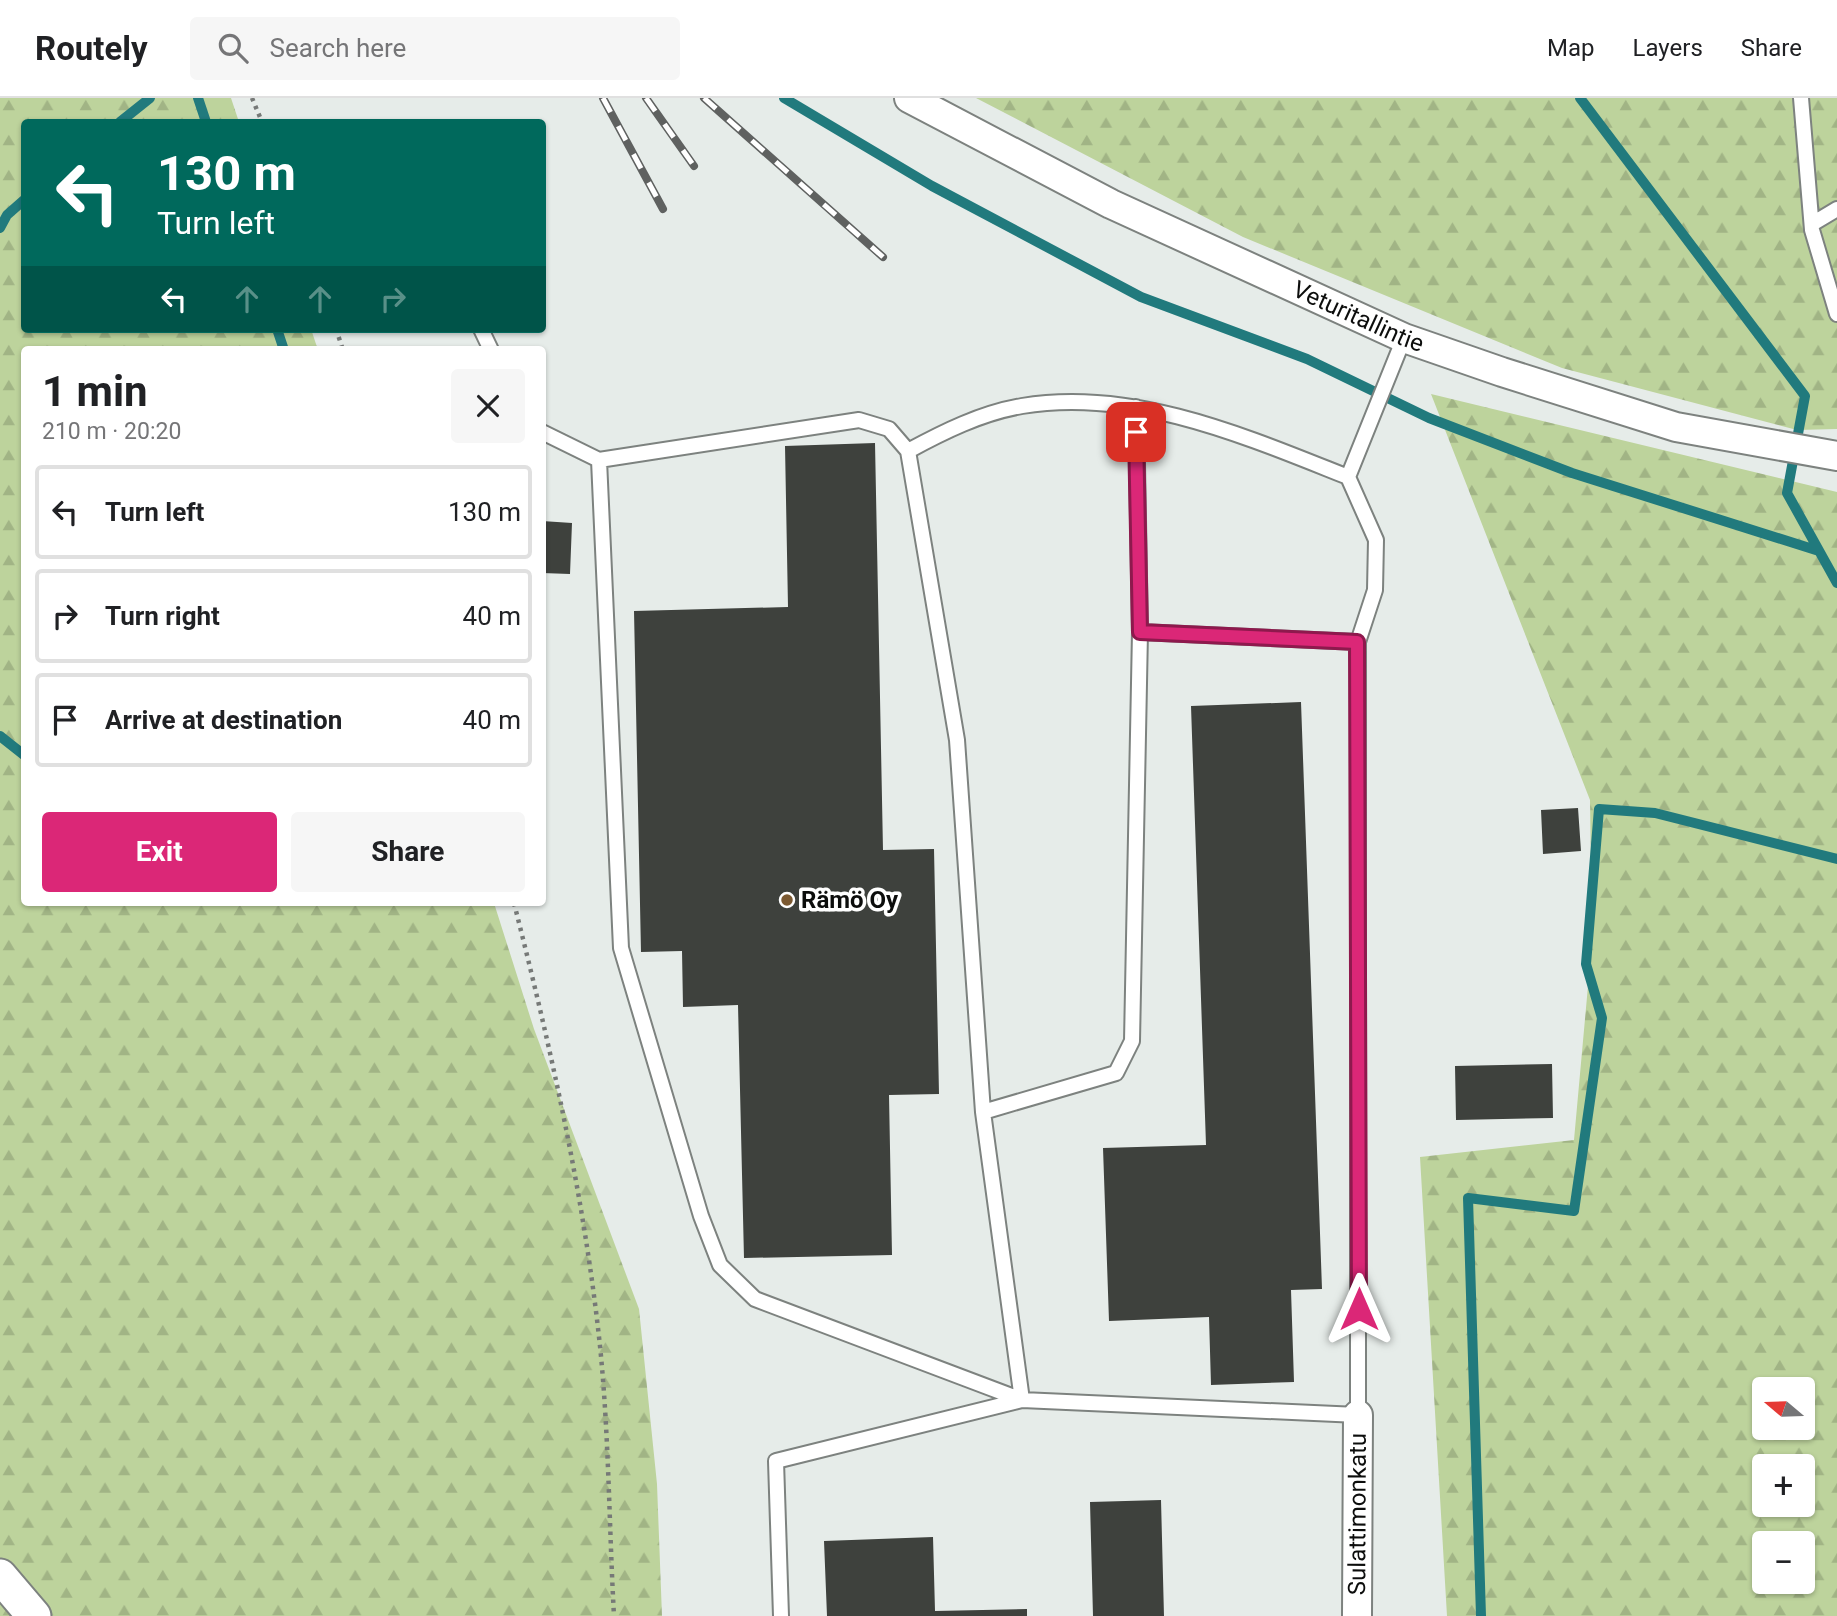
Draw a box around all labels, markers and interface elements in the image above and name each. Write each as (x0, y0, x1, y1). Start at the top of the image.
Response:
search box (190, 17, 680, 80)
text: Routely (35, 29, 148, 68)
icon: search (214, 29, 252, 67)
text: Search here (270, 33, 406, 63)
text: Map (1547, 34, 1595, 62)
text: Layers (1633, 34, 1703, 62)
text: Share (1741, 34, 1802, 62)
text: 130 m (157, 145, 296, 202)
icon: left (42, 147, 133, 238)
text: Turn left (157, 204, 275, 242)
street label: Veturitallintie (1288, 275, 1428, 358)
icon: left (155, 280, 193, 318)
icon: ahead (228, 280, 266, 318)
icon: ahead (301, 280, 339, 318)
icon: right (374, 280, 412, 318)
text: 1 min (42, 367, 148, 416)
button: close (451, 369, 525, 443)
pin (1106, 402, 1166, 462)
icon: arrive (1117, 413, 1155, 451)
text: 210 m · 20:20 (42, 418, 181, 445)
icon: left (46, 493, 84, 531)
text: Turn left (105, 497, 204, 527)
text: 130 m (448, 497, 521, 527)
icon: right (46, 597, 84, 635)
text: Turn right (105, 601, 220, 631)
text: 40 m (463, 601, 521, 631)
icon: arrive (46, 701, 84, 739)
text: Arrive at destination (105, 705, 342, 735)
text: 40 m (463, 705, 521, 735)
button: Exit (42, 812, 277, 892)
button: Share (291, 812, 525, 892)
place label: Rämö Oy (801, 886, 899, 914)
marker: Rämö Oy (779, 892, 795, 908)
position arrow (1322, 1272, 1396, 1346)
north arrow (1752, 1377, 1815, 1440)
map controls (1752, 1377, 1815, 1594)
street label: Sulattimonkatu (1343, 1433, 1372, 1595)
button: + (1752, 1454, 1815, 1517)
button: − (1752, 1531, 1815, 1594)

